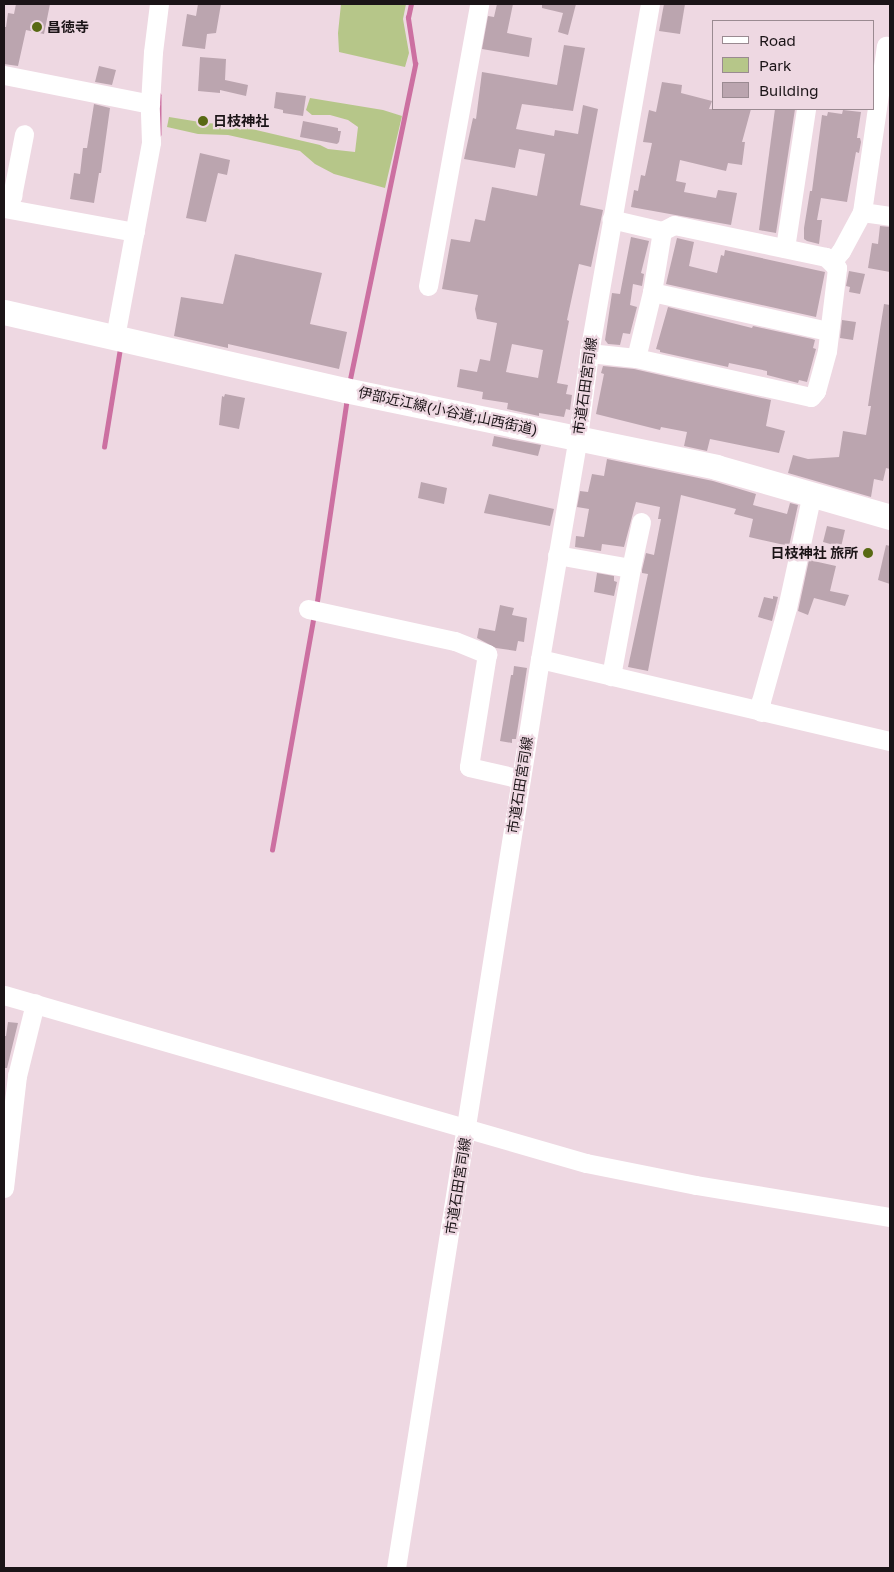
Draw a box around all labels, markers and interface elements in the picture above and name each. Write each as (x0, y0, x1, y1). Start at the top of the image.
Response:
place label: 昌徳寺 (47, 19, 89, 35)
legend (712, 20, 874, 110)
marker: 昌徳寺 (31, 21, 43, 33)
text: Road (759, 31, 796, 49)
text: Park (759, 56, 791, 74)
text: Building (759, 81, 819, 99)
place label: 日枝神社 (213, 113, 269, 129)
marker: 日枝神社 (197, 115, 209, 127)
street label: 市道石田宮司線 (570, 336, 600, 436)
street label: 伊部近江線(小谷道;山西街道) (357, 384, 539, 438)
place label: 日枝神社 旅所 (771, 545, 858, 561)
marker: 日枝神社 旅所 (862, 547, 874, 559)
street label: 市道石田宮司線 (504, 735, 536, 835)
street label: 市道石田宮司線 (442, 1136, 474, 1236)

